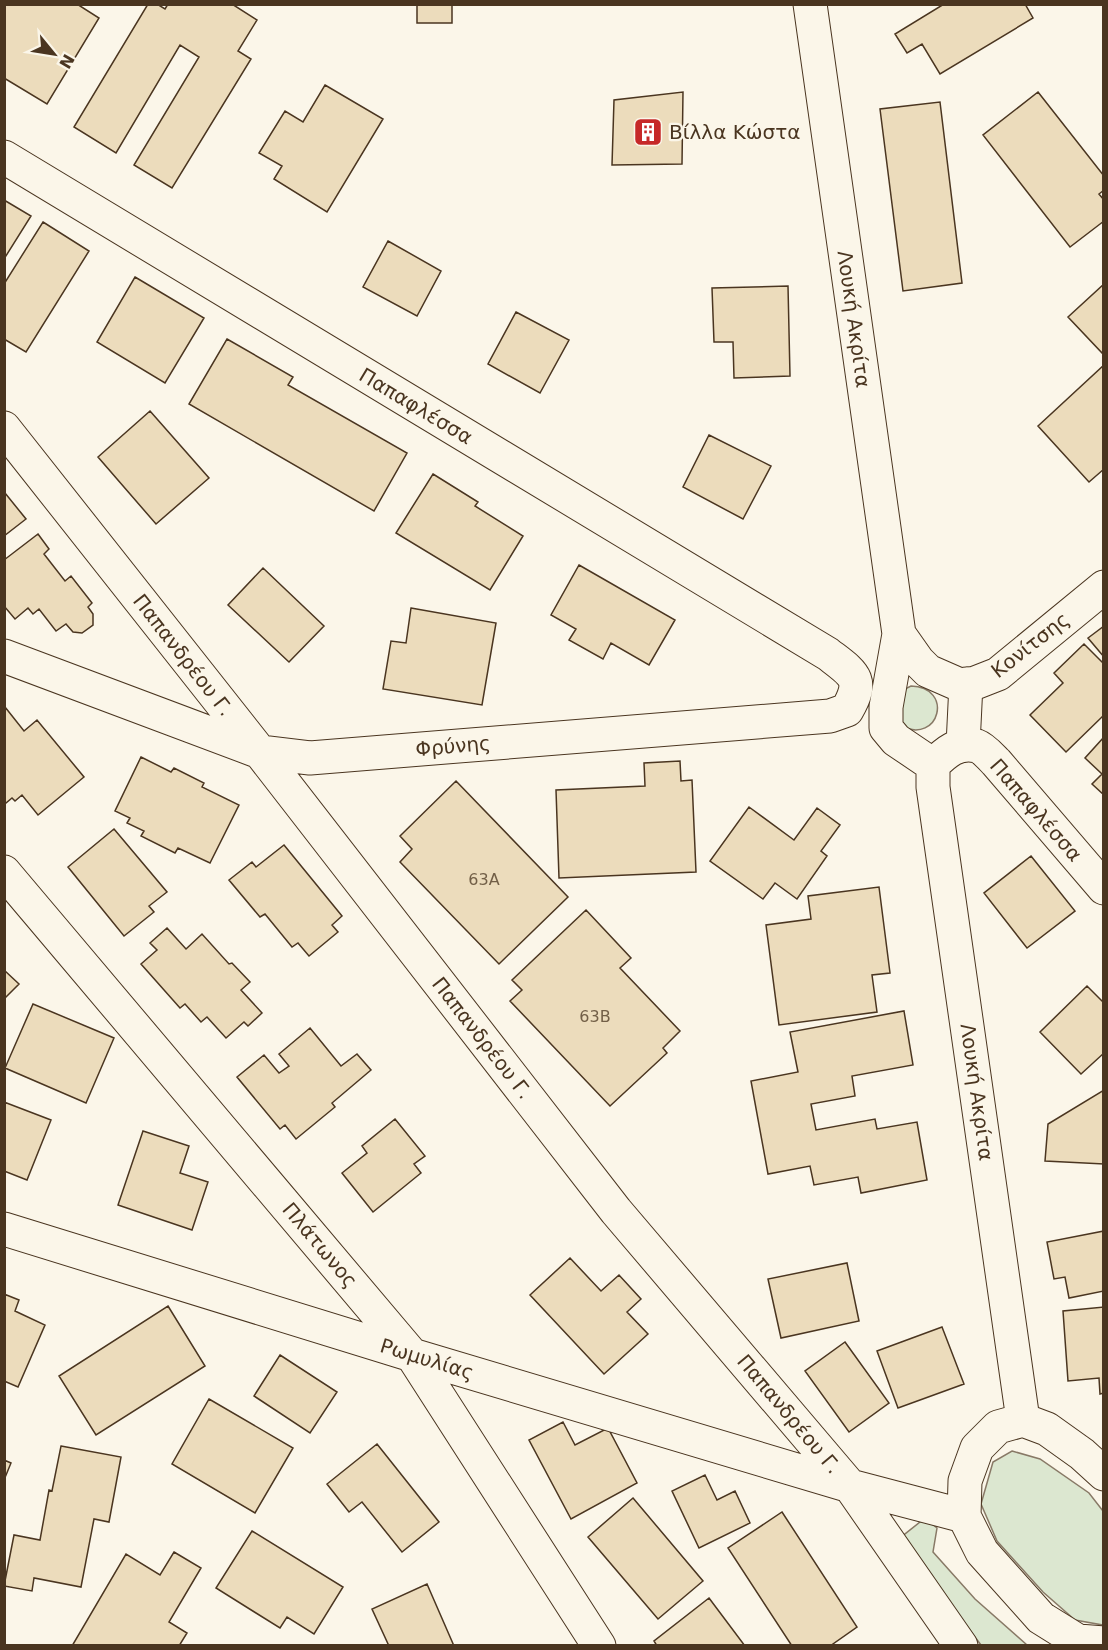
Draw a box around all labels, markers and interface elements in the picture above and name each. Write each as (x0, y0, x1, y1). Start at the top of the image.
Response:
north arrow (24, 24, 84, 84)
text: N (55, 51, 78, 72)
building icon: Βίλλα Κώστα (632, 116, 664, 148)
place label: Βίλλα Κώστα (669, 120, 800, 144)
street label: Λουκή Ακρίτα (832, 249, 876, 389)
street label: Παπαφλέσσα (355, 363, 477, 449)
street label: Παπανδρέου Γ. (128, 589, 238, 721)
street label: Κονίτσης (986, 607, 1074, 683)
street label: Φρύνης (414, 731, 492, 761)
street label: Παπαφλέσσα (985, 754, 1087, 866)
house number: 63Α (468, 870, 500, 889)
street label: Παπανδρέου Γ. (427, 972, 537, 1104)
house number: 63Β (579, 1007, 611, 1026)
street label: Λουκή Ακρίτα (955, 1022, 999, 1162)
street label: Πλάτωνος (277, 1197, 363, 1293)
street label: Ρωμυλίας (377, 1333, 477, 1385)
street label: Παπανδρέου Γ. (732, 1350, 846, 1478)

